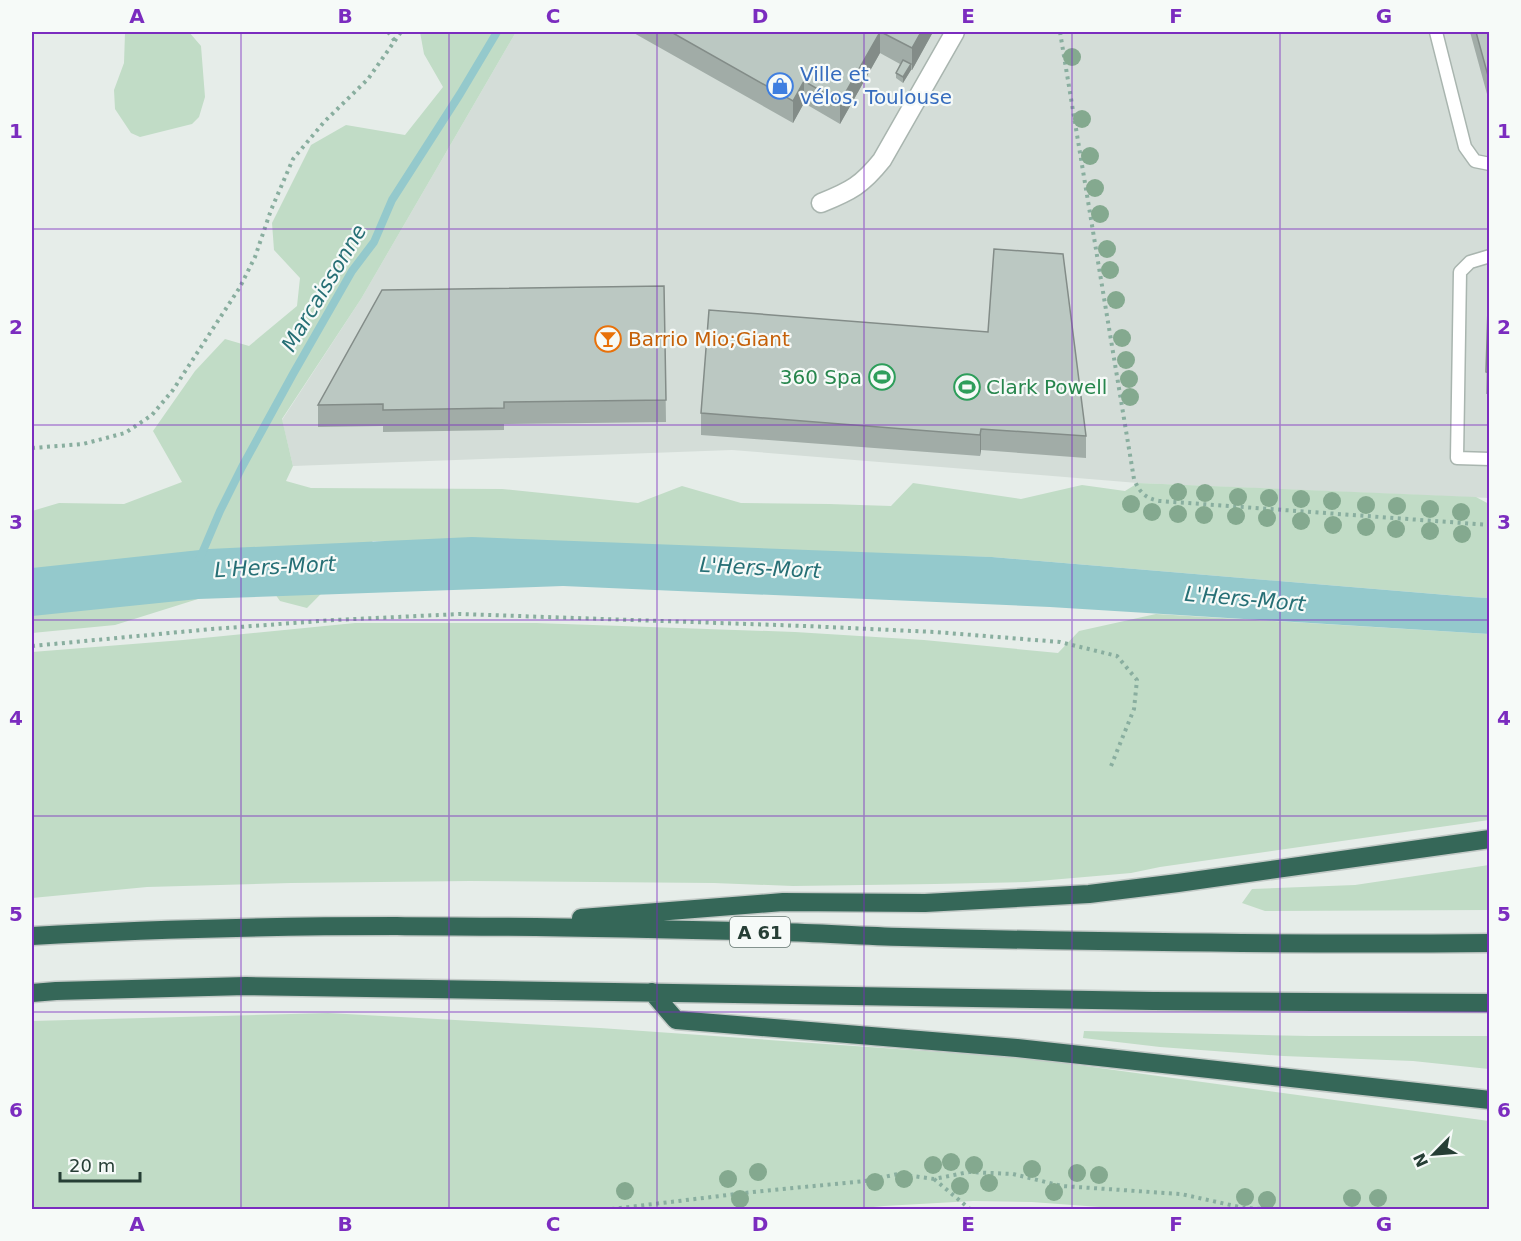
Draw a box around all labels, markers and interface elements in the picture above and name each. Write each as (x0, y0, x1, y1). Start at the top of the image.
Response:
text: A (129, 4, 145, 28)
text: B (337, 4, 353, 28)
text: C (546, 4, 560, 28)
text: D (752, 4, 768, 28)
text: E (961, 4, 975, 28)
text: F (1169, 4, 1183, 28)
text: G (1376, 4, 1392, 28)
place label: Ville et vélos, Toulouse (800, 62, 952, 109)
shop icon: Ville et vélos, Toulouse (765, 71, 795, 101)
text: 1 (9, 119, 23, 143)
text: 1 (1497, 119, 1511, 143)
water label: Marcaissonne (277, 220, 371, 356)
text: 2 (9, 315, 23, 339)
text: 2 (1497, 315, 1511, 339)
bar icon: Barrio Mio;Giant (593, 324, 623, 354)
place label: Barrio Mio;Giant (628, 327, 790, 351)
sports icon: 360 Spa (867, 362, 897, 392)
place label: 360 Spa (780, 365, 862, 389)
sports icon: Clark Powell (952, 372, 982, 402)
place label: Clark Powell (986, 375, 1107, 399)
text: 3 (9, 510, 23, 534)
text: 3 (1497, 510, 1511, 534)
water label: L'Hers-Mort (214, 552, 337, 582)
water label: L'Hers-Mort (699, 553, 822, 583)
water label: L'Hers-Mort (1184, 582, 1307, 616)
text: 4 (9, 706, 23, 730)
text: 4 (1497, 706, 1511, 730)
text: 5 (9, 902, 23, 926)
text: 5 (1497, 902, 1511, 926)
road number: A 61 (730, 917, 790, 947)
text: 6 (9, 1098, 23, 1122)
text: 6 (1497, 1098, 1511, 1122)
north arrow (1404, 1124, 1464, 1184)
scale bar (60, 1145, 140, 1183)
text: N (1409, 1150, 1432, 1170)
text: 20 m (69, 1155, 115, 1176)
text: A (129, 1212, 145, 1236)
text: B (337, 1212, 353, 1236)
text: C (546, 1212, 560, 1236)
text: D (752, 1212, 768, 1236)
text: E (961, 1212, 975, 1236)
text: F (1169, 1212, 1183, 1236)
text: G (1376, 1212, 1392, 1236)

